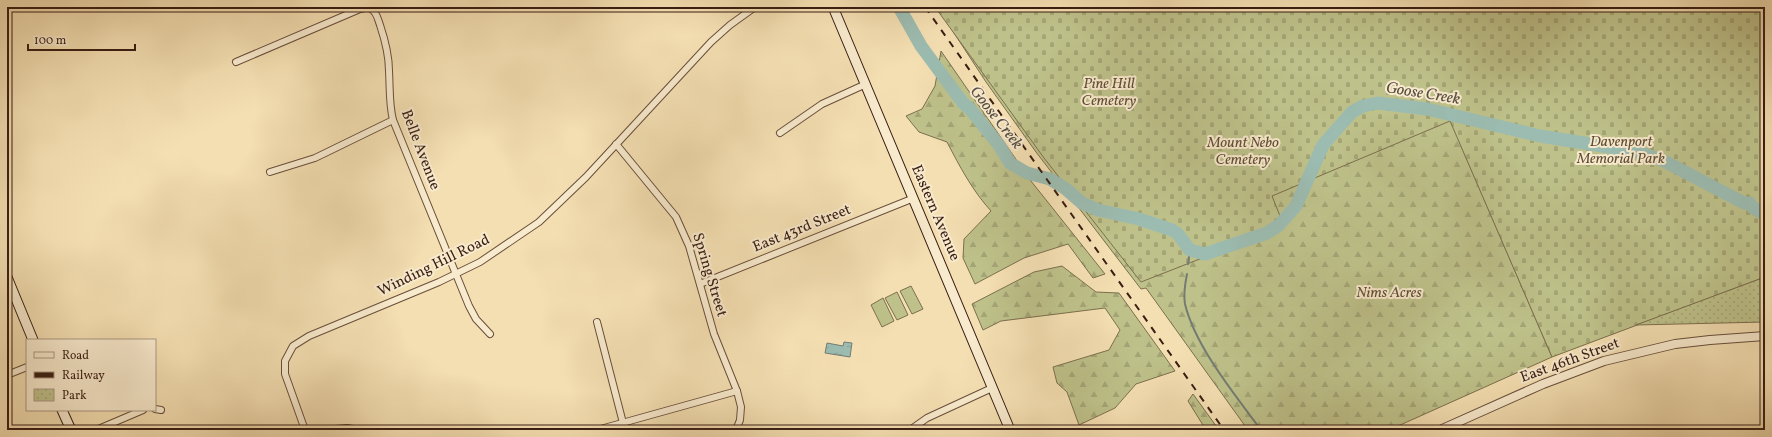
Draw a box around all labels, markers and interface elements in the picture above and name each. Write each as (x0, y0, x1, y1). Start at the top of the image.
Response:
scale bar (28, 26, 135, 52)
text: 100 m (34, 33, 67, 49)
park label: Pine Hill Cemetery (1082, 74, 1137, 112)
water label: Goose Creek (1384, 77, 1462, 111)
water label: Goose Creek (964, 82, 1028, 155)
street label: Belle Avenue (395, 107, 445, 193)
park label: Davenport Memorial Park (1576, 132, 1665, 170)
park label: Mount Nebo Cemetery (1206, 133, 1279, 171)
street label: Eastern Avenue (905, 162, 965, 264)
street label: East 43rd Street (750, 200, 854, 258)
street label: Winding Hill Road (374, 230, 494, 302)
street label: Spring Street (686, 231, 732, 319)
park label: Nims Acres (1356, 283, 1422, 304)
street label: East 46th Street (1518, 333, 1622, 389)
legend (26, 339, 156, 411)
text: Road (62, 348, 89, 364)
text: Railway (62, 368, 105, 384)
text: Park (62, 388, 87, 404)

